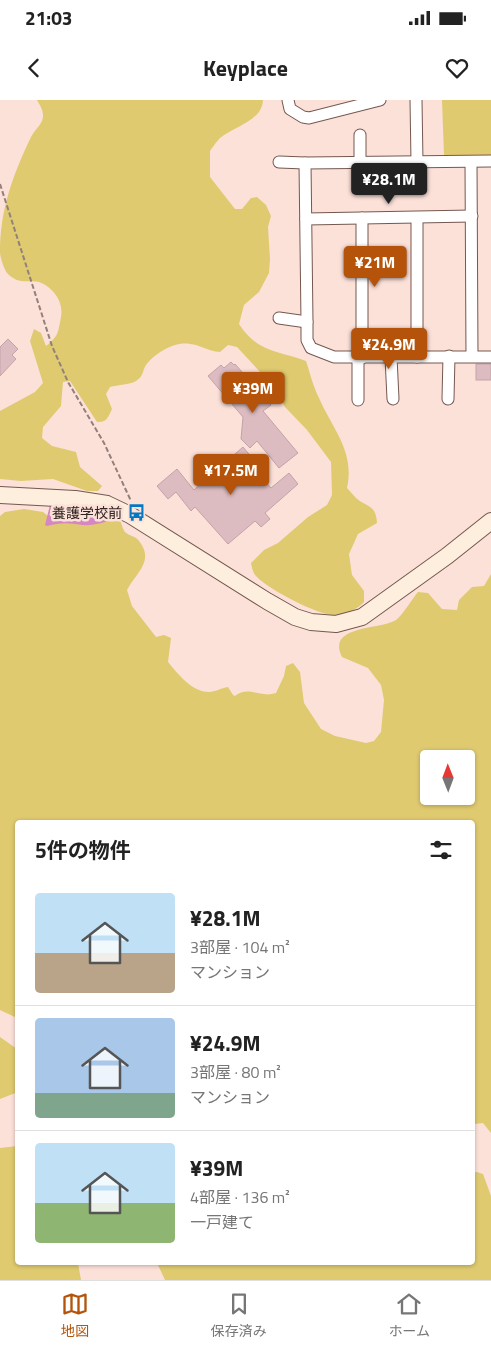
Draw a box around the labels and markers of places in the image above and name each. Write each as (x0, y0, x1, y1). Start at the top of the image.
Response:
pin: ¥28.1M (348, 162, 430, 205)
pin: ¥21M (345, 246, 405, 288)
pin: ¥24.9M (348, 328, 430, 370)
pin: ¥39M (223, 372, 283, 414)
pin: ¥17.5M (190, 454, 272, 496)
place label: 養護学校前 (52, 502, 122, 523)
bus stop icon: 養護学校前 (126, 502, 146, 522)

